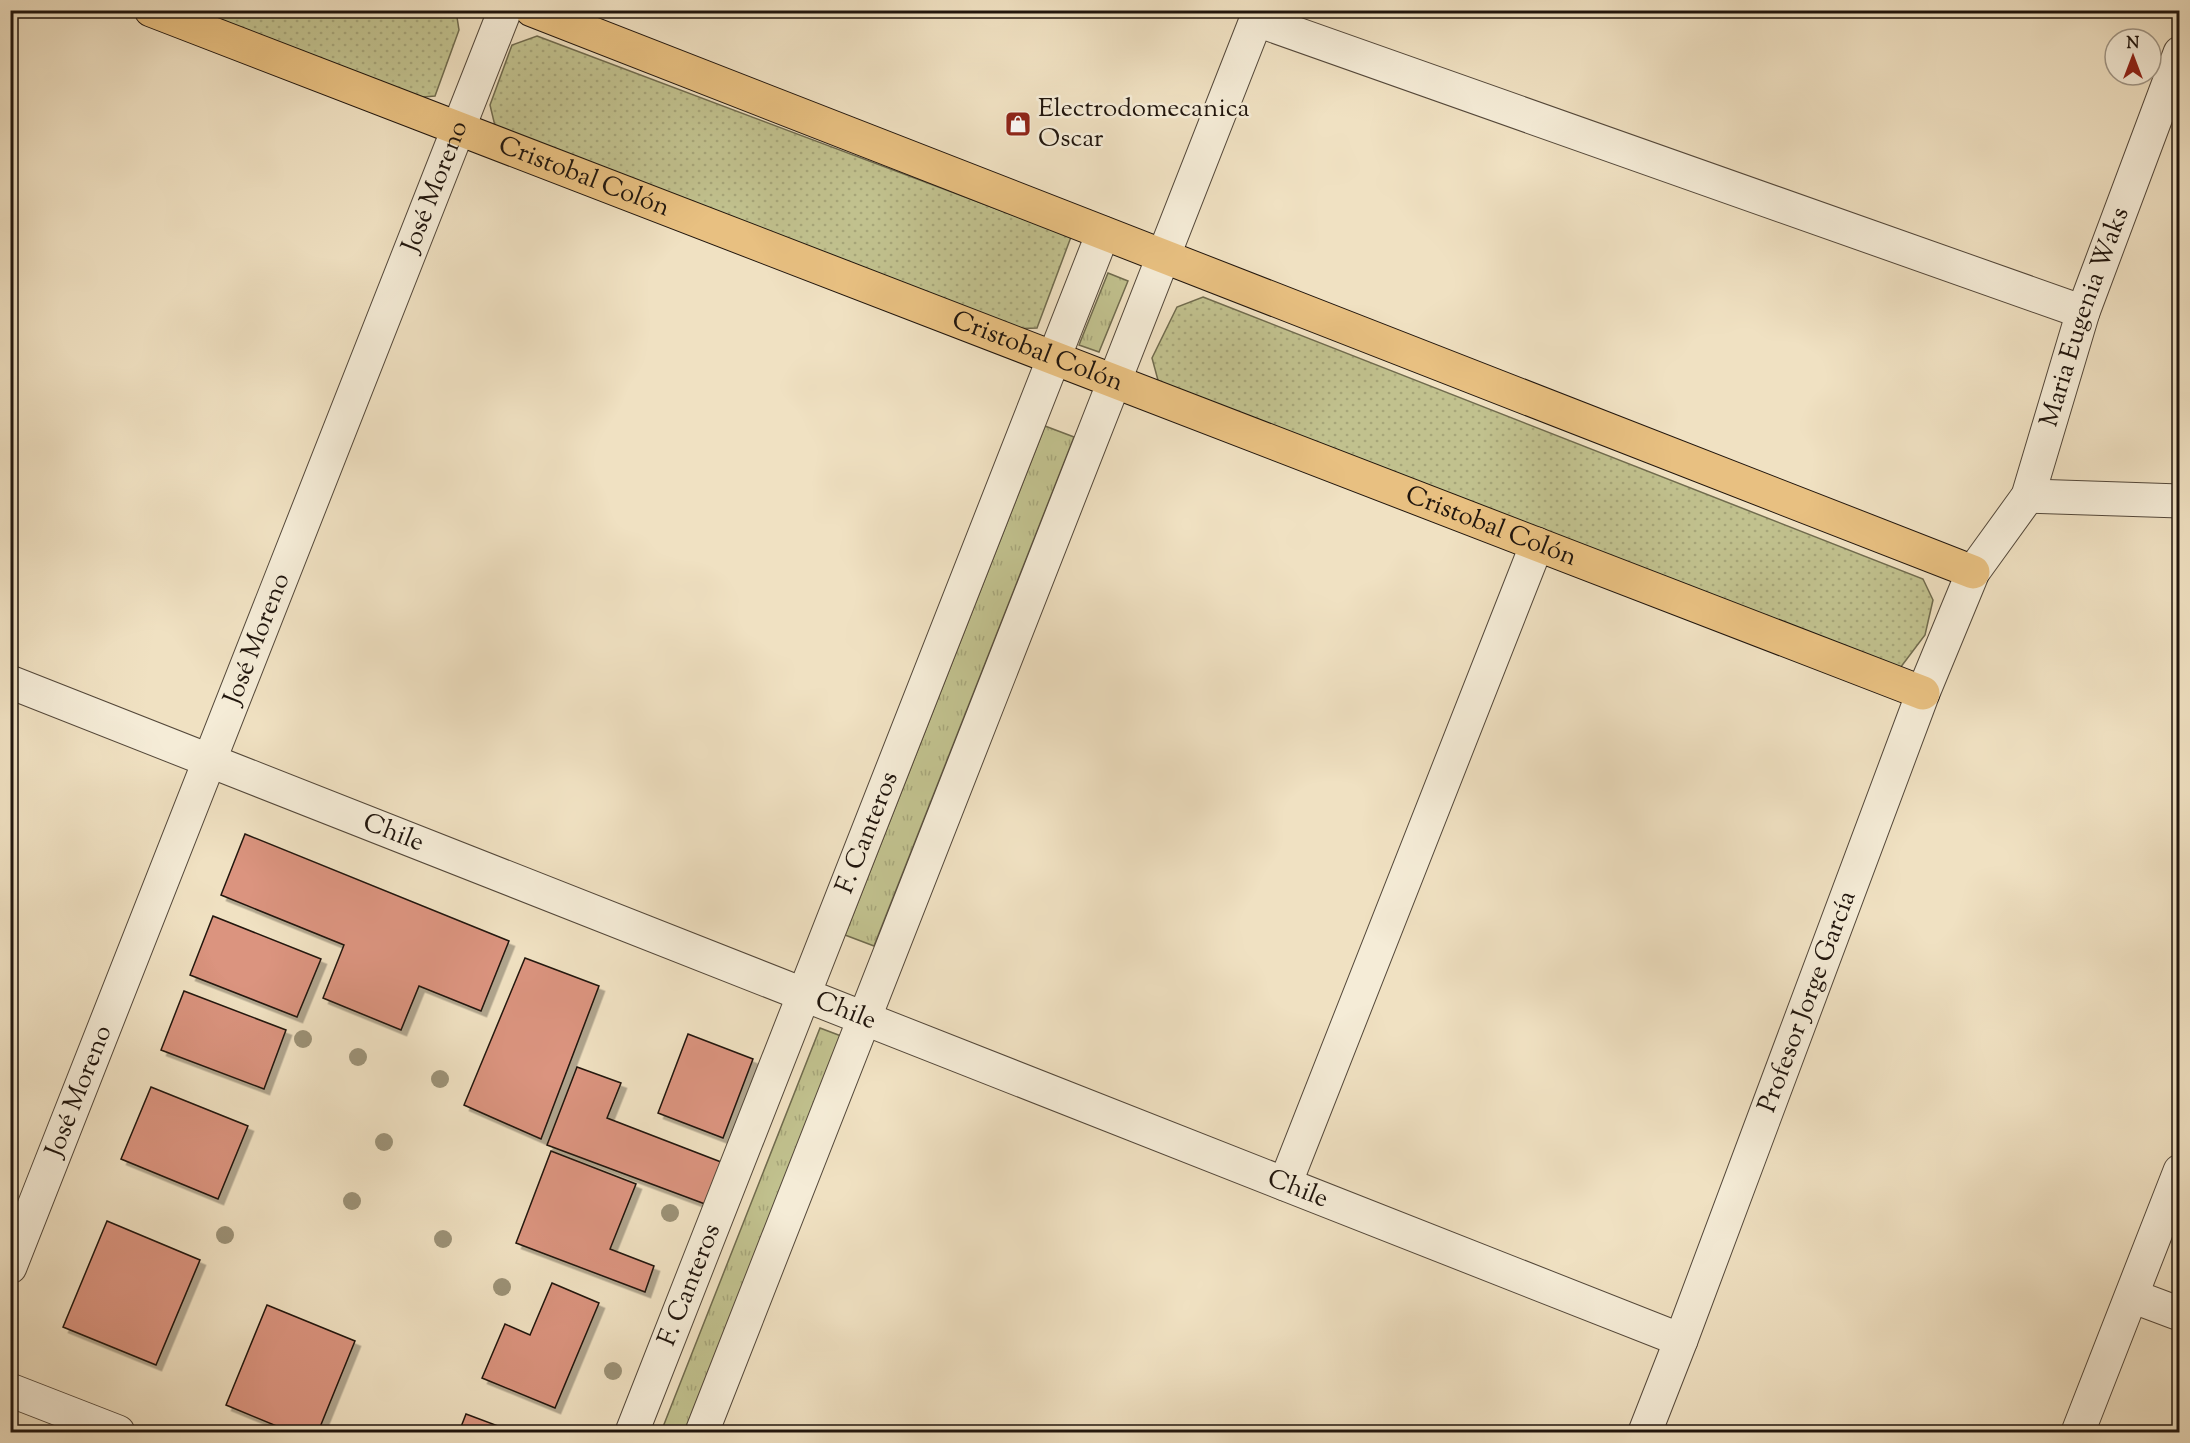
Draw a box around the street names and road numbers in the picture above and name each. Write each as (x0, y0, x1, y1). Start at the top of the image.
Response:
street label: José Moreno (392, 115, 478, 260)
street label: Cristobal Colón (493, 127, 675, 227)
street label: Maria Eugenia Waks (2031, 202, 2139, 432)
street label: Cristobal Colón (946, 302, 1128, 401)
street label: Cristobal Colón (1400, 477, 1582, 576)
street label: José Moreno (214, 568, 300, 712)
street label: F. Canteros (827, 766, 908, 899)
street label: Chile (357, 804, 429, 862)
street label: Profesor Jorge García (1749, 885, 1866, 1118)
street label: Chile (810, 982, 882, 1040)
street label: José Moreno (36, 1020, 122, 1164)
street label: Chile (1262, 1160, 1334, 1218)
street label: F. Canteros (649, 1218, 730, 1351)

